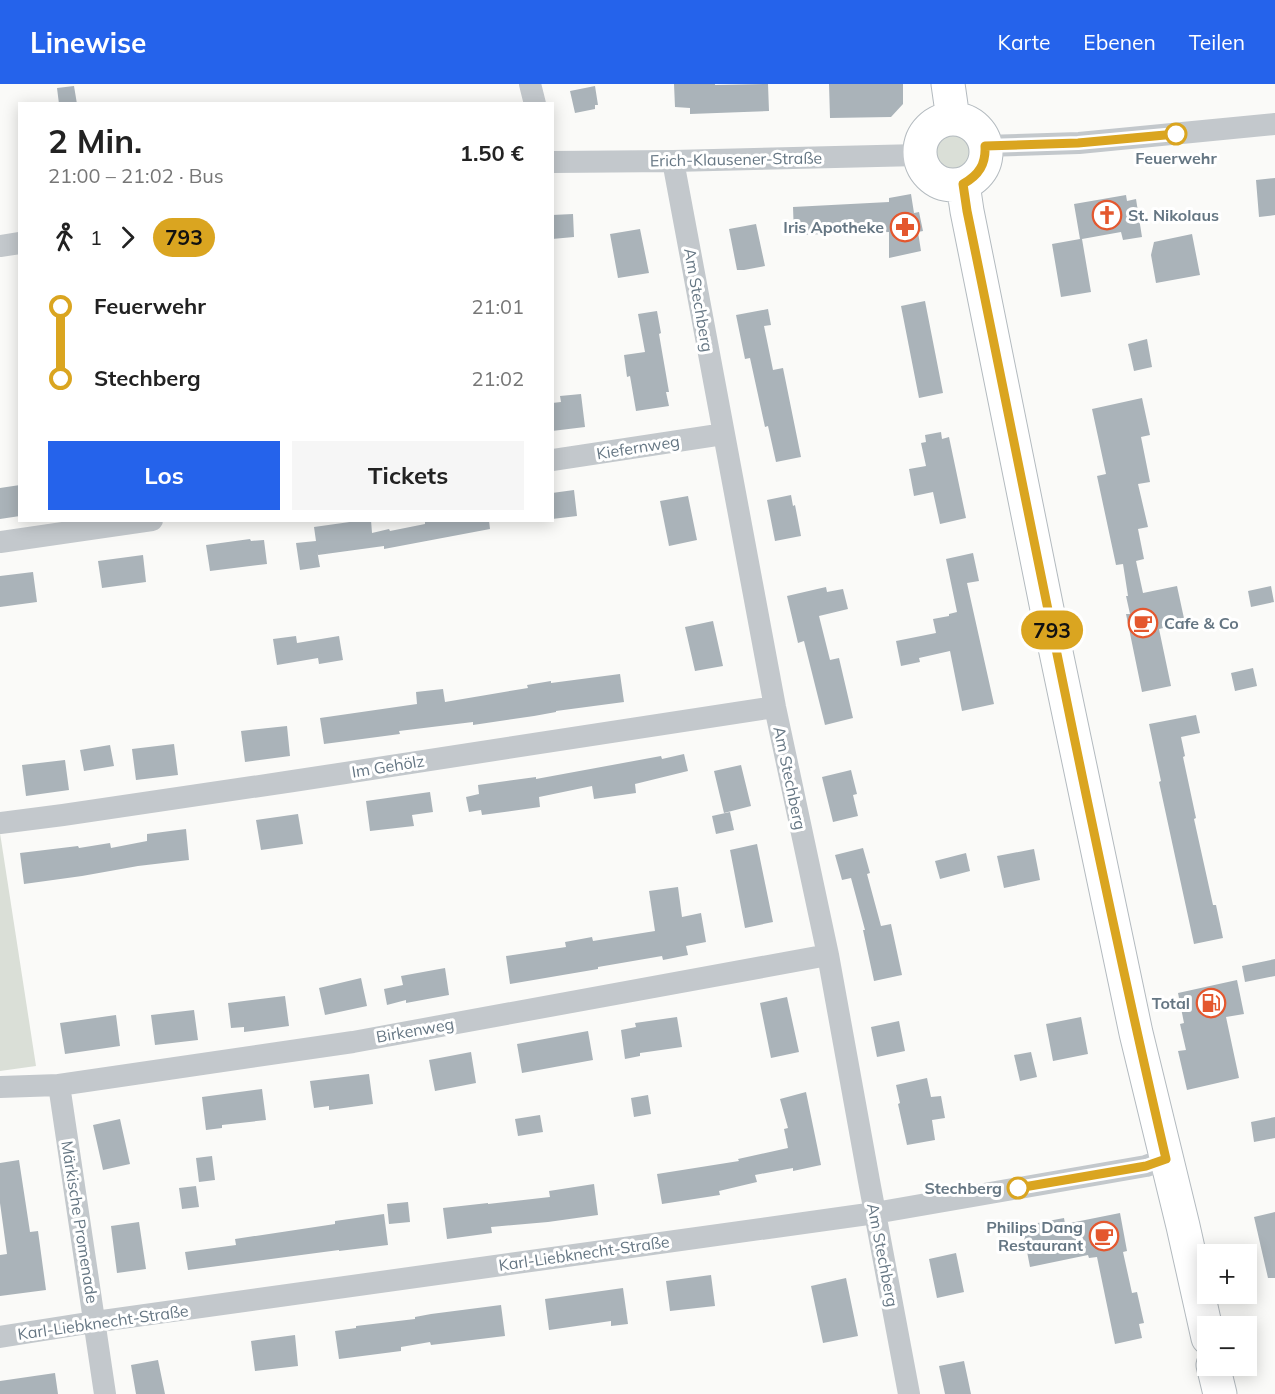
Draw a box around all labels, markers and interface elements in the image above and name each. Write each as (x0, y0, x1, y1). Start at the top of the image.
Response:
text: Linewise (30, 25, 146, 60)
text: Karte (998, 29, 1050, 55)
text: Ebenen (1083, 29, 1156, 55)
text: Teilen (1189, 29, 1245, 55)
text: 2 Min. (48, 120, 142, 161)
marker: Feuerwehr (1165, 123, 1187, 145)
text: 1.50 € (460, 139, 524, 167)
street label: Erich-Klausener-Straße (650, 147, 822, 171)
place label: Feuerwehr (1135, 148, 1217, 168)
text: 21:00 – 21:02 · Bus (48, 163, 224, 188)
church icon: St. Nikolaus (1091, 199, 1123, 231)
place label: St. Nikolaus (1128, 205, 1219, 225)
pharmacy icon: Iris Apotheke (889, 211, 921, 243)
place label: Iris Apotheke (783, 217, 884, 237)
icon: walk (48, 221, 81, 254)
icon: forward (111, 221, 144, 254)
text: 793 (165, 224, 203, 250)
text: 1 (90, 225, 102, 250)
street label: Am Stechberg (680, 247, 718, 353)
text: Feuerwehr (94, 292, 206, 320)
text: 21:01 (471, 294, 524, 319)
text: Stechberg (94, 364, 201, 392)
text: 21:02 (471, 366, 524, 391)
street label: Kiefernweg (595, 431, 681, 463)
button: Los (48, 441, 280, 510)
button: Tickets (292, 441, 524, 510)
cafe icon: Cafe & Co (1127, 607, 1159, 639)
line badge: 793 (1018, 610, 1086, 650)
place label: Cafe & Co (1164, 613, 1239, 633)
text: 793 (1033, 617, 1071, 643)
street label: Am Stechberg (769, 725, 811, 831)
street label: Im Gehölz (350, 750, 426, 782)
fuel station icon: Total (1195, 987, 1227, 1019)
place label: Total (1152, 993, 1190, 1013)
street label: Birkenweg (375, 1013, 455, 1047)
street label: Märkische Promenade (57, 1139, 103, 1305)
marker: Stechberg (1007, 1177, 1029, 1199)
place label: Stechberg (924, 1178, 1002, 1198)
street label: Am Stechberg (863, 1202, 903, 1308)
place label: Philips Dang Restaurant (986, 1217, 1083, 1255)
cafe icon: Philips Dang Restaurant (1088, 1220, 1120, 1252)
street label: Karl-Liebknecht-Straße (497, 1231, 671, 1275)
map controls (1197, 1244, 1257, 1376)
button: + (1197, 1244, 1257, 1304)
street label: Karl-Liebknecht-Straße (16, 1300, 190, 1344)
button: − (1197, 1316, 1257, 1376)

